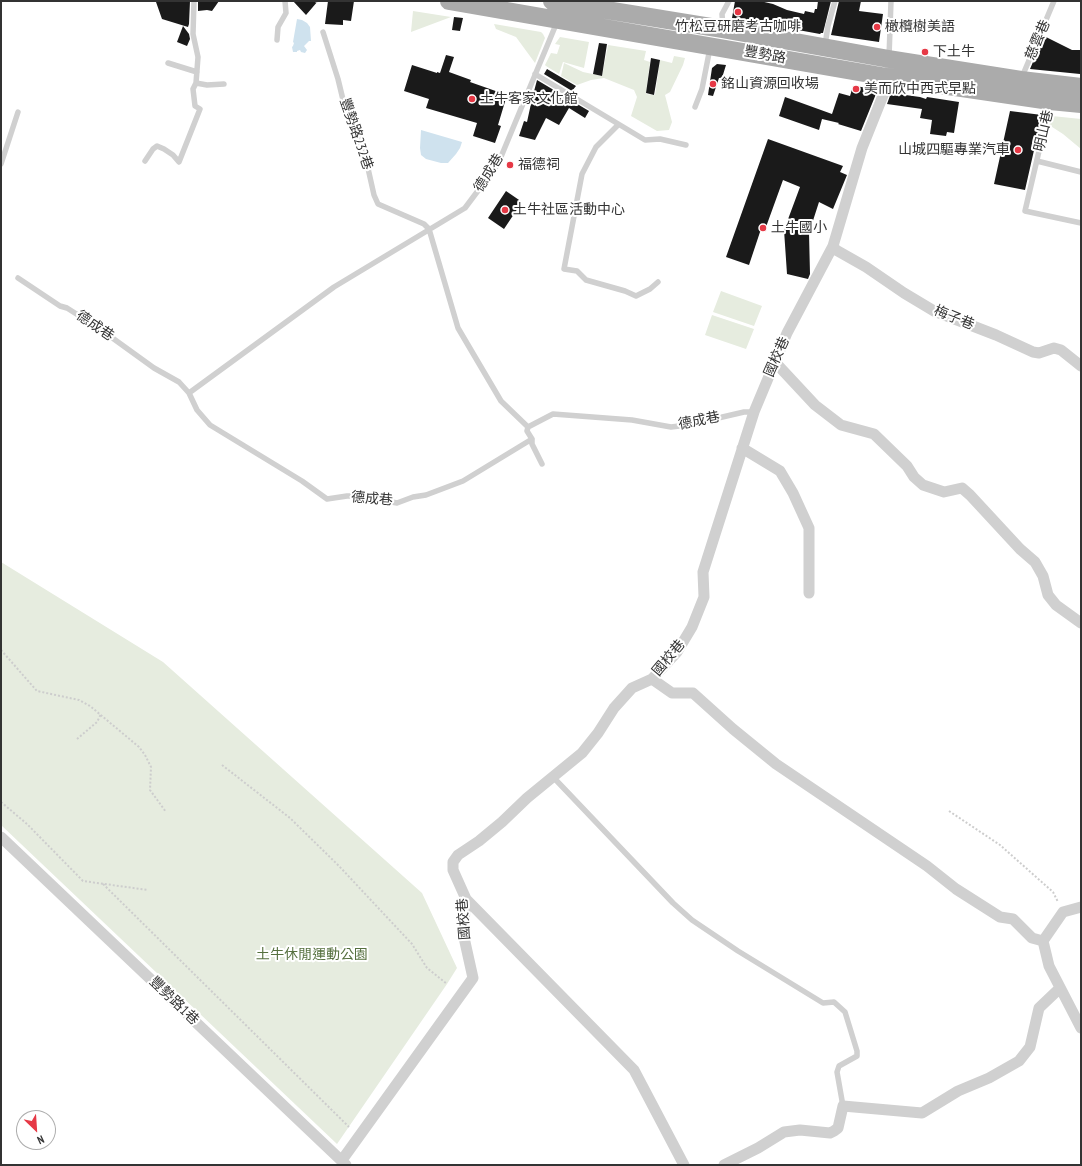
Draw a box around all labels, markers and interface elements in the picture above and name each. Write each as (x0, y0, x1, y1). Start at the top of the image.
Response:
marker: 竹松豆研磨考古咖啡 (733, 7, 743, 17)
street label: 慈雲巷 (1022, 17, 1054, 63)
place label: 竹松豆研磨考古咖啡 (675, 19, 801, 35)
place label: 橄欖樹美語 (885, 19, 955, 35)
marker: 橄欖樹美語 (872, 22, 882, 32)
street label: 豐勢路 (743, 43, 787, 67)
place label: 下土牛 (933, 44, 975, 60)
marker: 下土牛 (920, 47, 930, 57)
place label: 銘山資源回收場 (721, 76, 819, 92)
marker: 銘山資源回收場 (708, 79, 718, 89)
place label: 美而欣中西式早點 (864, 81, 976, 97)
marker: 美而欣中西式早點 (851, 84, 861, 94)
place label: 土牛客家文化館 (480, 91, 578, 107)
marker: 土牛客家文化館 (467, 94, 477, 104)
street label: 豐勢路232巷 (336, 96, 376, 172)
street label: 明山巷 (1031, 109, 1057, 153)
place label: 山城四驅專業汽車 (898, 142, 1010, 158)
marker: 山城四驅專業汽車 (1013, 145, 1023, 155)
street label: 德成巷 (471, 151, 507, 195)
place label: 福德祠 (518, 157, 560, 173)
marker: 福德祠 (505, 160, 515, 170)
place label: 土牛社區活動中心 (513, 202, 625, 218)
marker: 土牛社區活動中心 (500, 205, 510, 215)
place label: 土牛國小 (771, 220, 827, 236)
marker: 土牛國小 (758, 223, 768, 233)
street label: 梅子巷 (931, 302, 977, 334)
street label: 德成巷 (73, 307, 117, 345)
street label: 國校巷 (761, 334, 793, 380)
street label: 德成巷 (677, 409, 721, 433)
street label: 德成巷 (350, 489, 394, 509)
street label: 國校巷 (649, 637, 689, 679)
street label: 國校巷 (454, 897, 474, 941)
park label: 土牛休閒運動公園 (256, 947, 368, 963)
street label: 豐勢路1巷 (146, 973, 202, 1029)
north arrow (16, 1110, 56, 1150)
text: N (35, 1132, 46, 1148)

